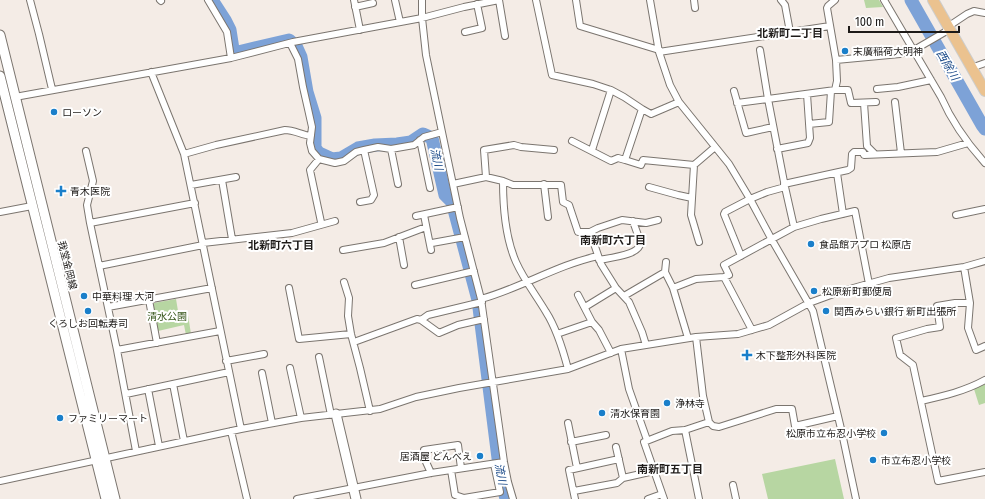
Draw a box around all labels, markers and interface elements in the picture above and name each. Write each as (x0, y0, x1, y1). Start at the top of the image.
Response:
scale bar (849, 8, 959, 34)
text: 100 m (855, 15, 884, 29)
district label: 北新町二丁目 (757, 27, 823, 40)
marker: 末廣稲荷大明神 (840, 46, 850, 56)
place label: 末廣稲荷大明神 (853, 46, 923, 58)
water label: 西除川 (934, 48, 962, 84)
marker: ローソン (49, 107, 59, 117)
place label: ローソン (62, 107, 102, 119)
water label: 流川 (428, 147, 446, 172)
marker: 青木医院 (55, 185, 67, 197)
place label: 青木医院 (70, 186, 110, 198)
district label: 南新町六丁目 (580, 234, 646, 247)
district label: 北新町六丁目 (248, 239, 314, 252)
marker: 食品館アプロ 松原店 (806, 239, 816, 249)
place label: 食品館アプロ 松原店 (819, 239, 911, 251)
street label: 我堂金岡線 (55, 240, 79, 291)
marker: 松原新町郵便局 (809, 286, 819, 296)
place label: 松原新町郵便局 (822, 286, 892, 298)
marker: 中華料理 大河 (79, 291, 89, 301)
place label: 中華料理 大河 (92, 291, 154, 303)
marker: くろしお回転寿司 (83, 306, 93, 316)
marker: 関西みらい銀行 新町出張所 (821, 306, 831, 316)
place label: 関西みらい銀行 新町出張所 (834, 306, 956, 318)
park label: 清水公園 (147, 311, 187, 323)
place label: くろしお回転寿司 (48, 318, 128, 330)
marker: 木下整形外科医院 (741, 349, 753, 361)
place label: 木下整形外科医院 (756, 350, 836, 362)
marker: 浄林寺 (662, 398, 672, 408)
place label: 浄林寺 (675, 398, 705, 410)
marker: 清水保育園 (597, 408, 607, 418)
place label: 清水保育園 (610, 408, 660, 420)
marker: ファミリーマート (55, 413, 65, 423)
place label: ファミリーマート (68, 413, 148, 425)
place label: 松原市立布忍小学校 (786, 428, 876, 440)
marker: 松原市立布忍小学校 (879, 428, 889, 438)
place label: 居酒屋 どんべえ (400, 451, 472, 463)
marker: 居酒屋 どんべえ (475, 451, 485, 461)
marker: 市立布忍小学校 (868, 455, 878, 465)
place label: 市立布忍小学校 (881, 455, 951, 467)
water label: 流川 (492, 462, 509, 487)
district label: 南新町五丁目 (637, 463, 703, 476)

